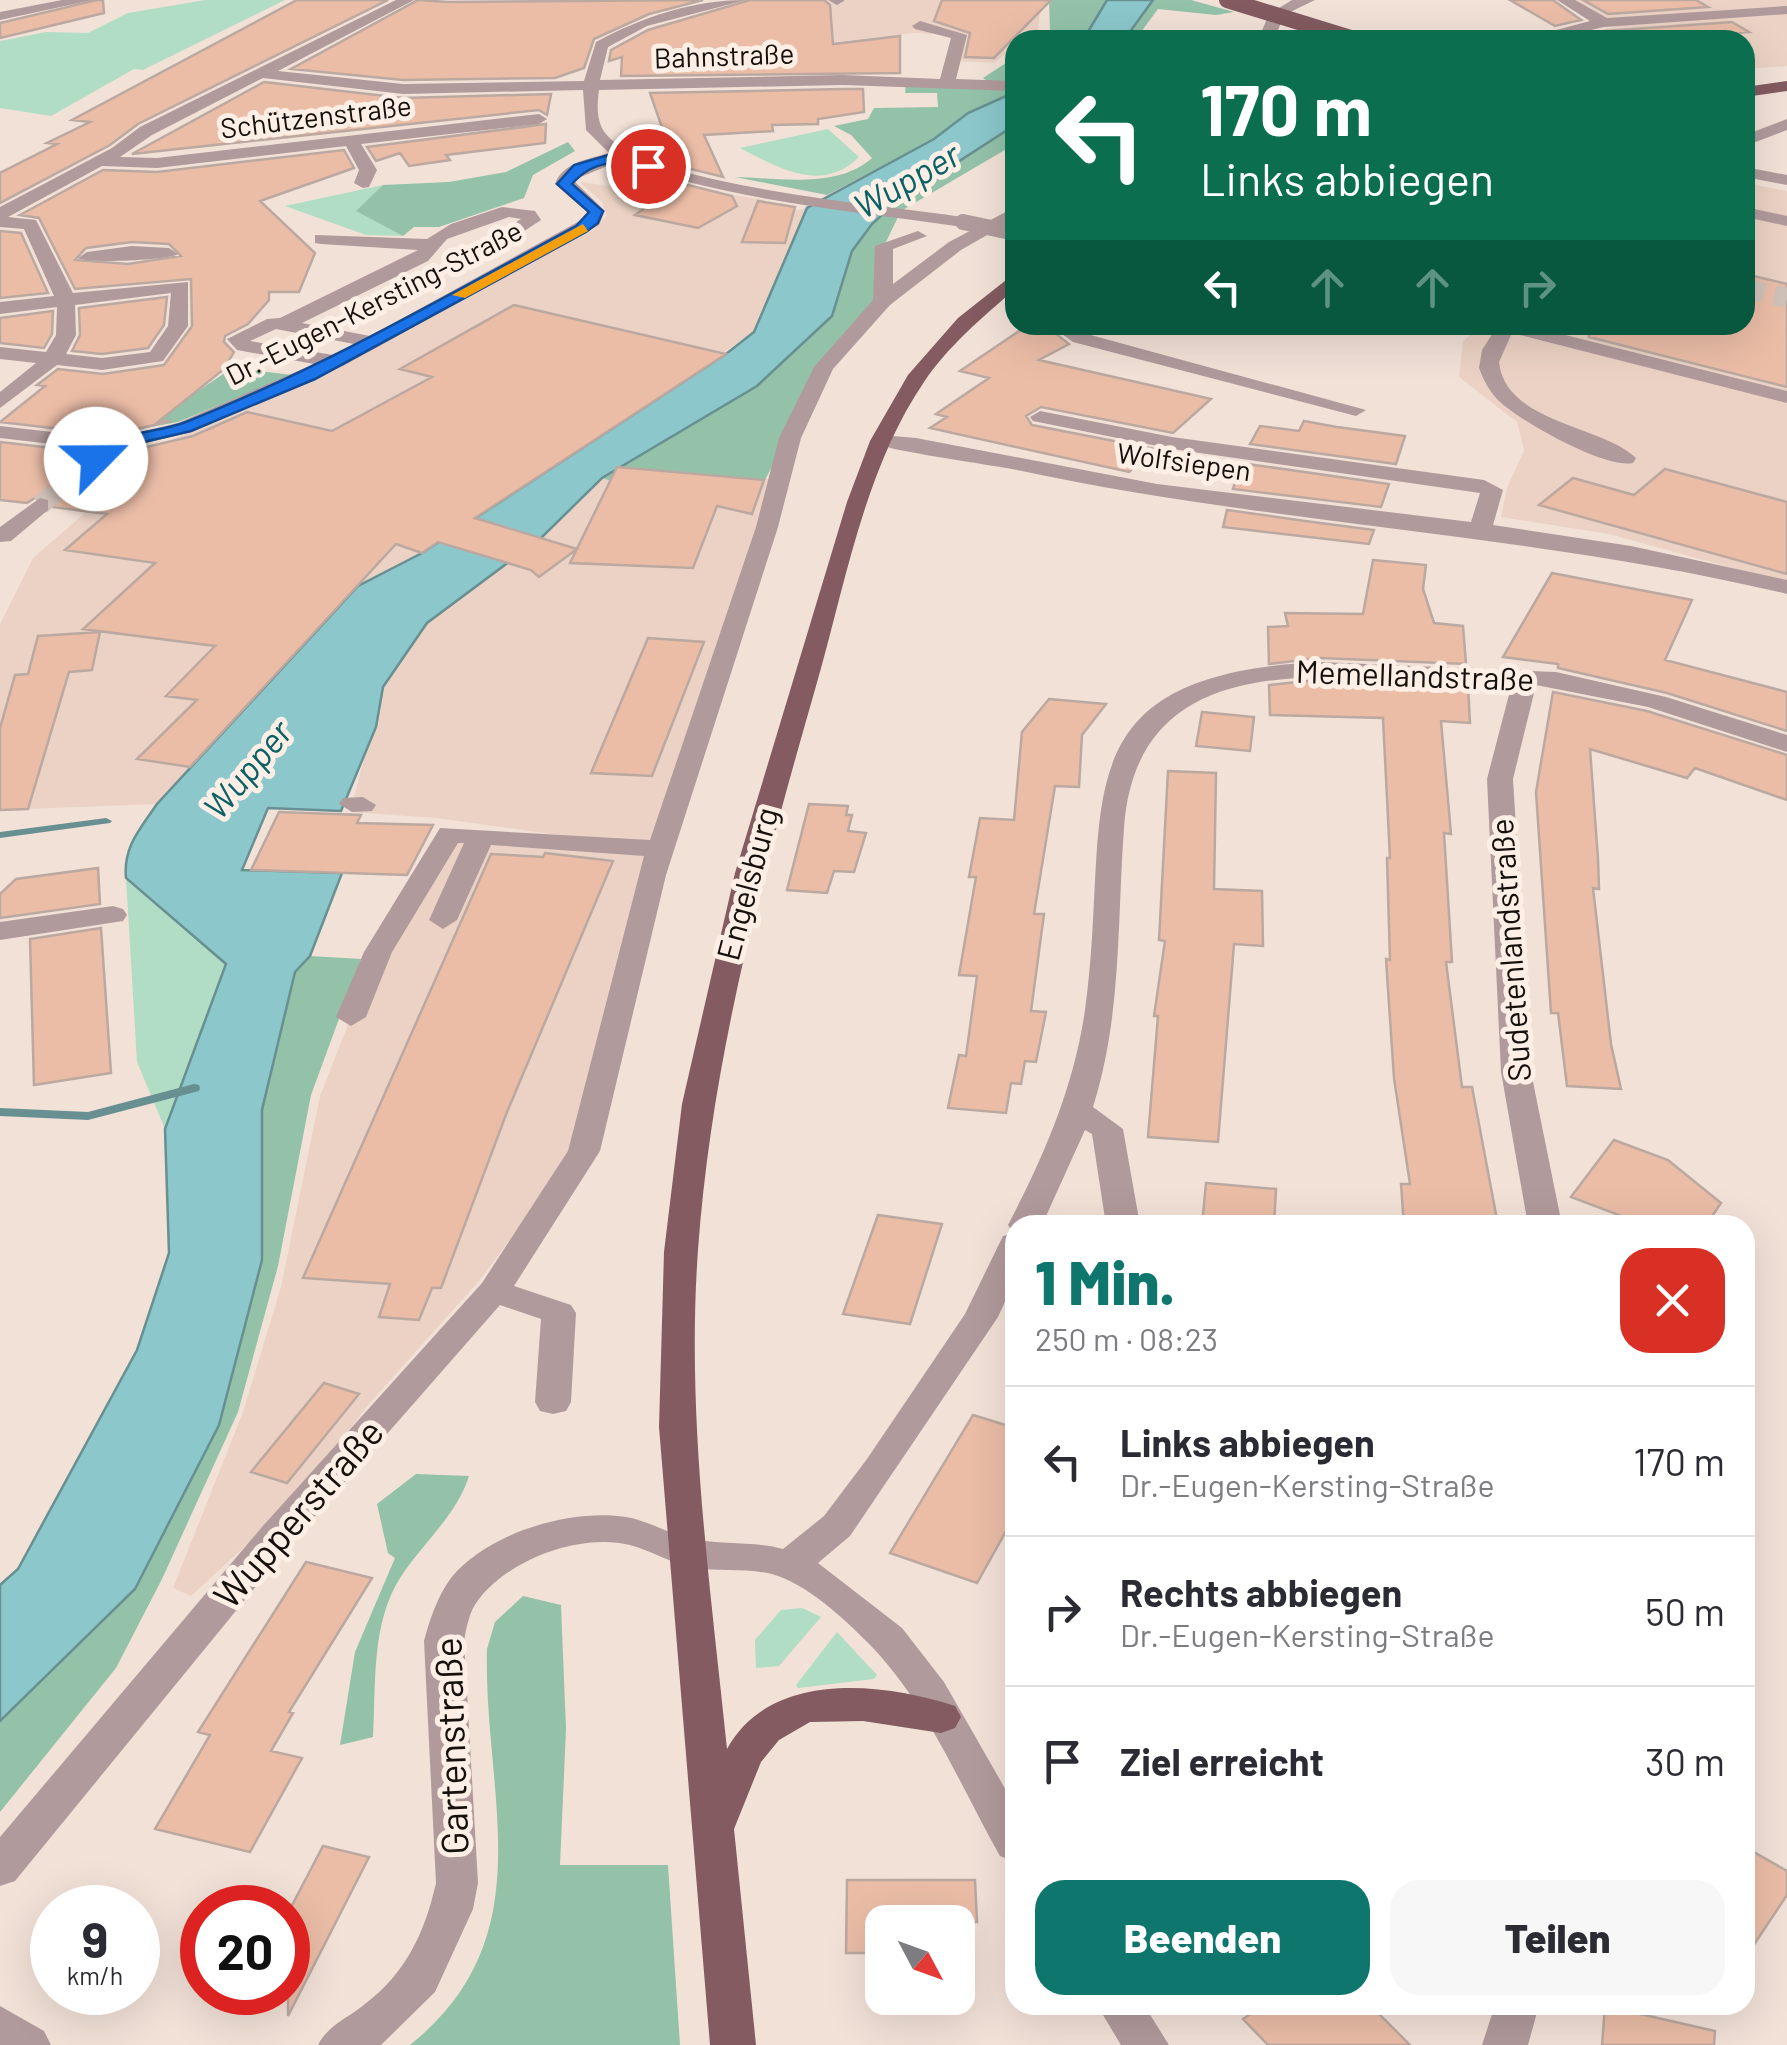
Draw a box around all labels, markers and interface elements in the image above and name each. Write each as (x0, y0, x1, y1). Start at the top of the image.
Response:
street label: Bahnstraße (653, 36, 795, 74)
text: 170 m (1200, 66, 1372, 150)
icon: left (1035, 70, 1165, 200)
street label: Schützenstraße (218, 87, 413, 145)
pin (606, 124, 691, 209)
water label: Wupper (846, 131, 968, 226)
icon: arrive (621, 139, 676, 194)
text: Links abbiegen (1200, 151, 1494, 205)
street label: Dr.-Eugen-Kersting-Straße (220, 213, 527, 392)
icon: left (1195, 260, 1250, 315)
icon: ahead (1300, 260, 1355, 315)
icon: ahead (1405, 260, 1460, 315)
icon: right (1510, 260, 1565, 315)
position arrow (44, 407, 148, 511)
street label: Wolfsiepen (1115, 435, 1253, 487)
street label: Memellandstraße (1295, 651, 1535, 697)
water label: Wupper (193, 710, 301, 826)
street label: Engelsburg (707, 803, 785, 964)
street label: Sudetenlandstraße (1481, 817, 1537, 1083)
text: 1 Min. (1035, 1245, 1175, 1317)
button: close (1620, 1248, 1725, 1353)
text: 250 m · 08:23 (1035, 1319, 1218, 1357)
street label: Wupperstraße (203, 1409, 392, 1617)
text: Links abbiegen (1120, 1419, 1375, 1465)
icon: left (1035, 1434, 1090, 1489)
text: 170 m (1633, 1438, 1725, 1484)
text: Dr.-Eugen-Kersting-Straße (1120, 1465, 1494, 1503)
text: Rechts abbiegen (1120, 1569, 1402, 1615)
icon: right (1035, 1584, 1090, 1639)
text: 50 m (1645, 1588, 1725, 1634)
text: Dr.-Eugen-Kersting-Straße (1120, 1615, 1494, 1653)
street label: Gartenstraße (423, 1637, 477, 1856)
icon: arrive (1035, 1734, 1090, 1789)
text: Ziel erreicht (1120, 1738, 1324, 1784)
text: 30 m (1645, 1738, 1725, 1784)
button: Beenden (1035, 1880, 1370, 1995)
button: Teilen (1390, 1880, 1725, 1995)
speed limit sign: 20 (180, 1885, 310, 2015)
north arrow (865, 1905, 975, 2015)
map controls (865, 1905, 975, 2015)
text: 9 (82, 1908, 108, 1968)
text: km/h (67, 1960, 123, 1990)

